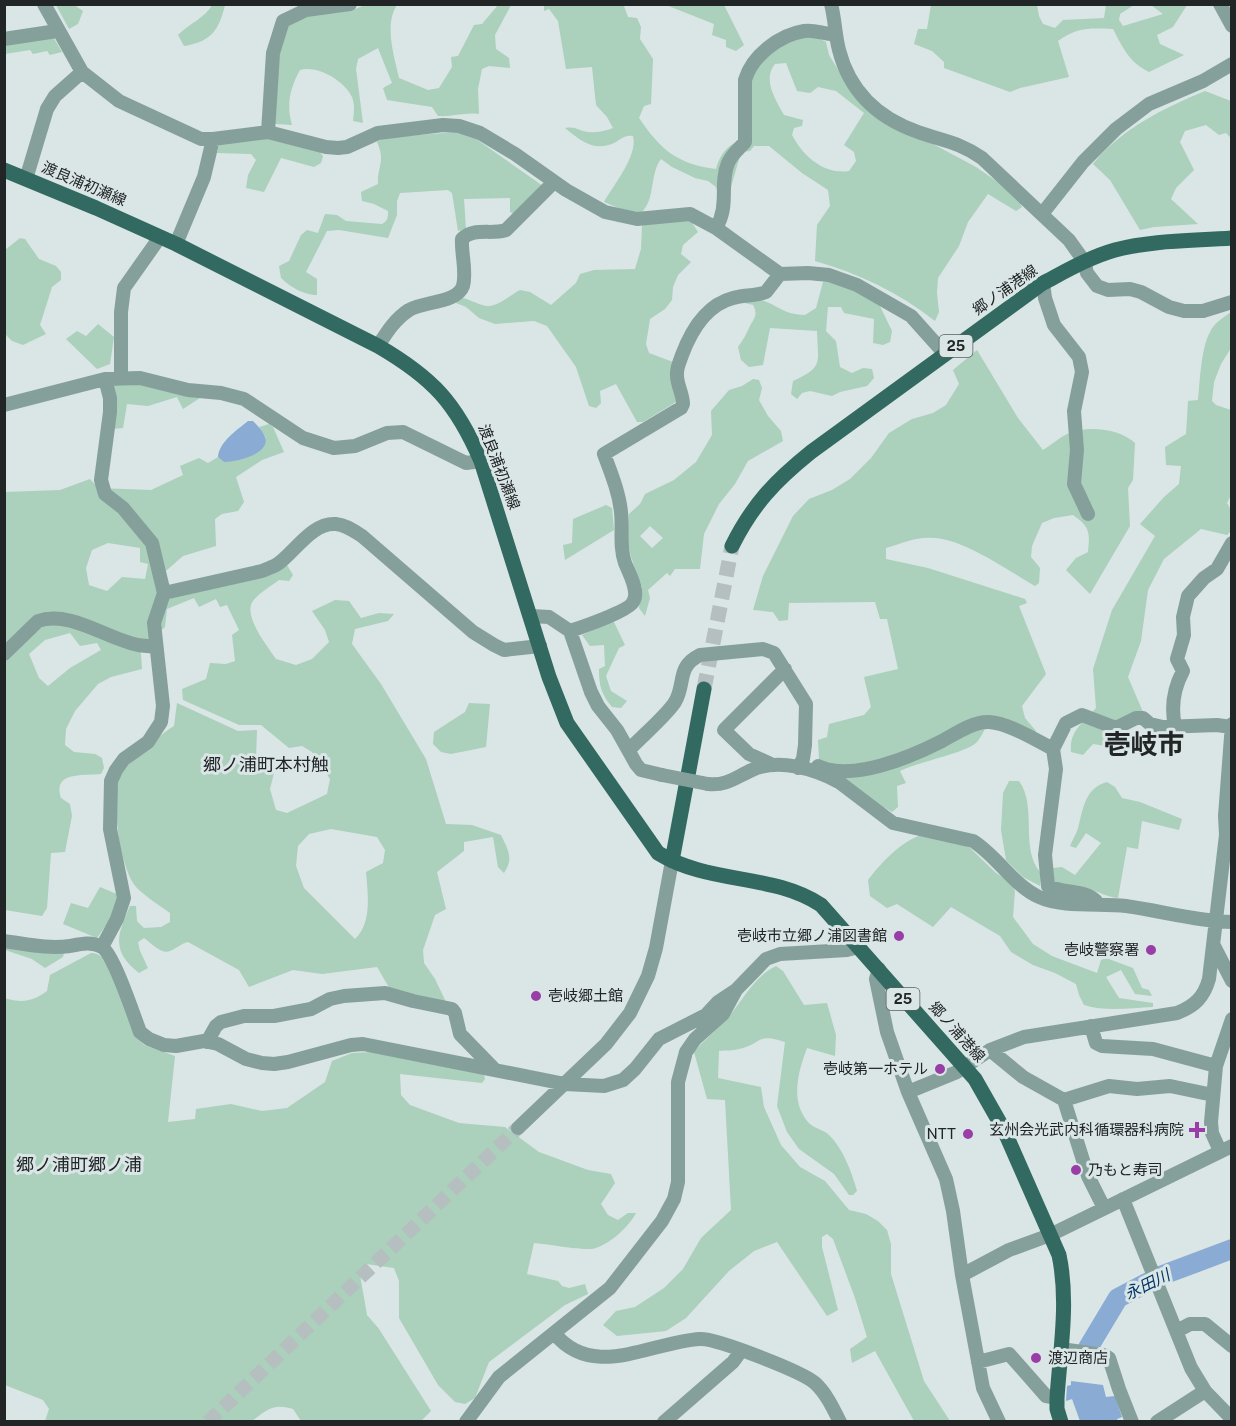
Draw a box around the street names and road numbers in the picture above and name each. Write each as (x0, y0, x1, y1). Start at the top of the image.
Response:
street label: 渡良浦初瀬線 (39, 158, 129, 209)
street label: 郷ノ浦港線 (969, 261, 1040, 318)
road number: 25 (940, 335, 972, 357)
street label: 渡良浦初瀬線 (475, 422, 524, 512)
road number: 25 (886, 988, 920, 1010)
street label: 郷ノ浦港線 (926, 998, 989, 1065)

